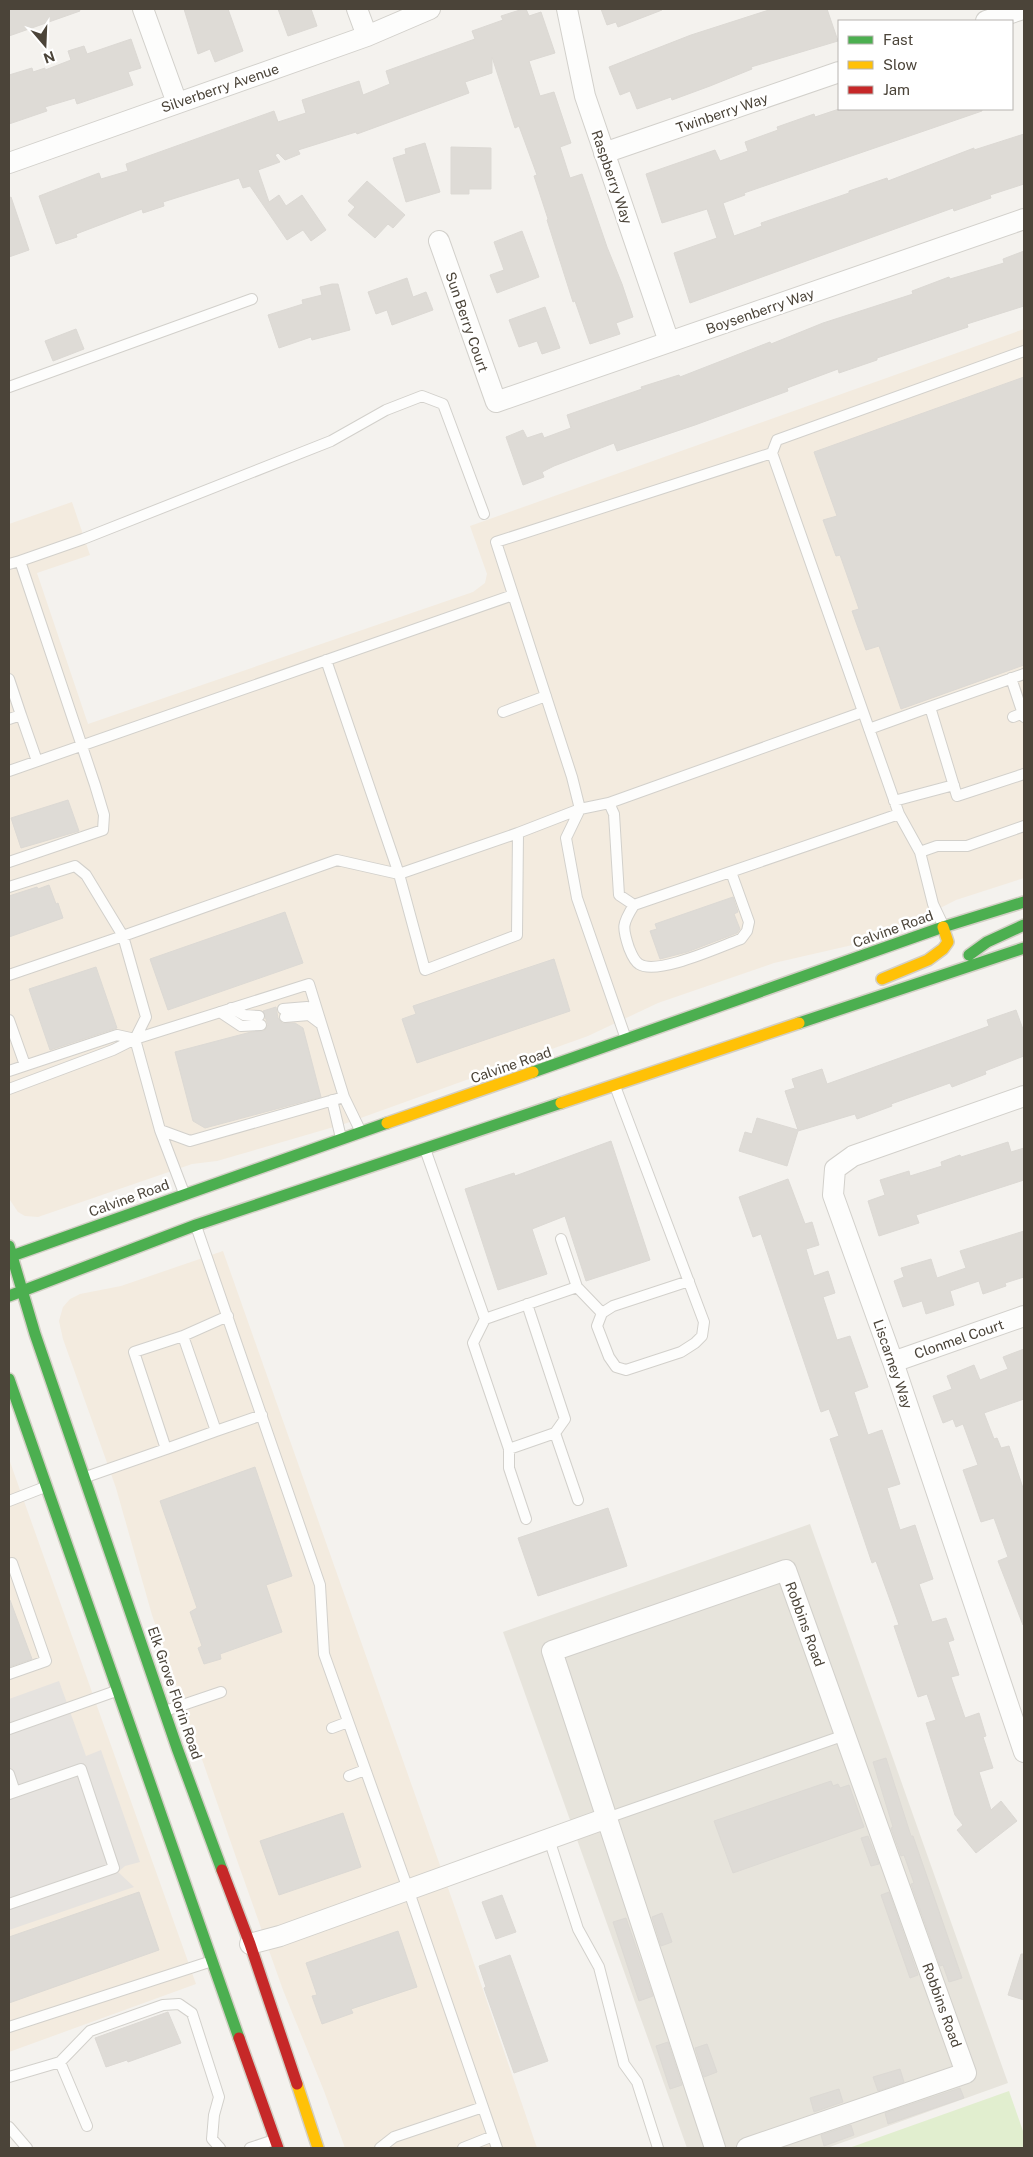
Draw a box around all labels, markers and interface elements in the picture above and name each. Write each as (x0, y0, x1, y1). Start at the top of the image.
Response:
north arrow (20, 20, 70, 70)
legend (838, 20, 1013, 110)
text: Fast (883, 31, 913, 48)
text: N (41, 48, 57, 67)
text: Slow (883, 56, 918, 73)
street label: Silverberry Avenue (159, 60, 281, 116)
text: Jam (883, 81, 910, 98)
street label: Twinberry Way (674, 90, 770, 136)
street label: Raspberry Way (588, 128, 636, 226)
street label: Sun Berry Court (442, 270, 492, 374)
street label: Boysenberry Way (704, 285, 817, 337)
street label: Calvine Road (851, 907, 935, 951)
street label: Calvine Road (469, 1044, 553, 1086)
street label: Calvine Road (87, 1176, 171, 1220)
street label: Clonmel Court (912, 1316, 1006, 1362)
street label: Liscarney Way (870, 1317, 916, 1411)
street label: Robbins Road (782, 1579, 828, 1669)
street label: Elk Grove Florin Road (145, 1625, 205, 1761)
street label: Robbins Road (919, 1960, 965, 2050)

